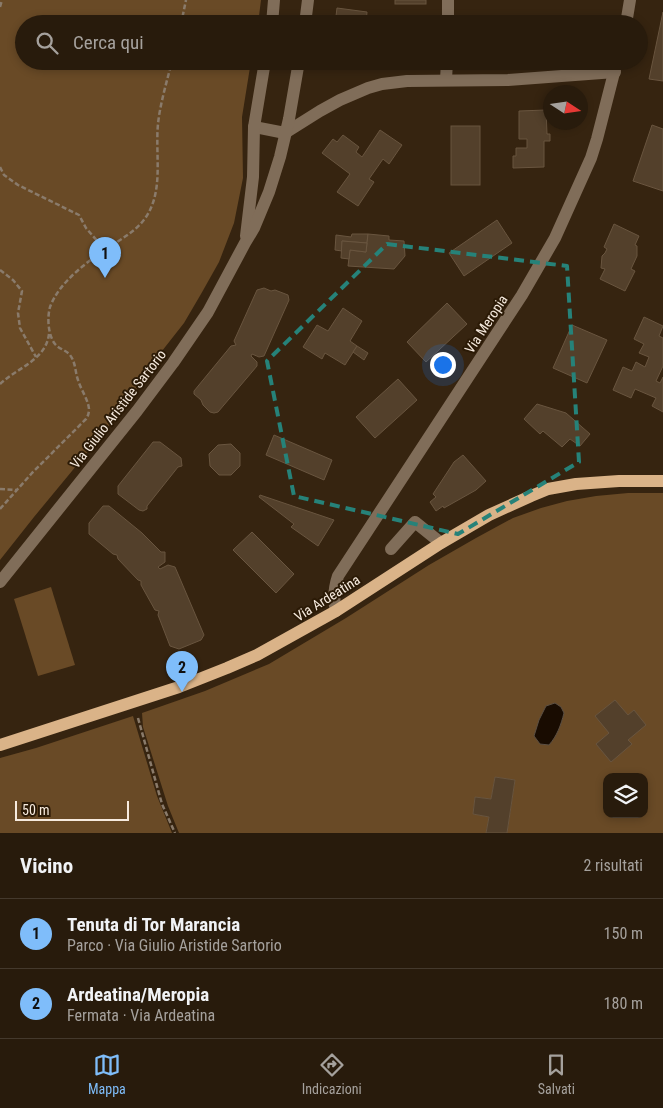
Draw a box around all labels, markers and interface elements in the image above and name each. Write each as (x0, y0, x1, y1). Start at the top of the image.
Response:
search box (15, 15, 648, 70)
icon: search (33, 29, 61, 57)
text: Cerca qui (73, 31, 144, 54)
north arrow (543, 85, 588, 130)
pin: 1 (89, 237, 121, 278)
street label: Via Meropia (461, 292, 511, 356)
street label: Via Giulio Aristide Sartorio (67, 347, 169, 471)
your location (430, 352, 456, 378)
street label: Via Ardeatina (291, 572, 363, 624)
pin: 2 (166, 651, 198, 692)
map controls (603, 773, 648, 818)
button: layers (603, 773, 648, 818)
scale bar (15, 798, 129, 821)
text: 50 m (22, 802, 50, 818)
text: Vicino (20, 854, 73, 878)
text: 2 risultati (583, 856, 643, 875)
text: Tenuta di Tor Marancia (67, 913, 240, 936)
text: 1 (32, 924, 40, 943)
text: 150 m (604, 924, 643, 943)
text: Parco · Via Giulio Aristide Sartorio (67, 936, 282, 955)
text: Ardeatina/Meropia (67, 983, 209, 1006)
text: 2 (32, 994, 40, 1013)
text: 180 m (604, 994, 643, 1013)
text: Fermata · Via Ardeatina (67, 1006, 215, 1025)
tab: Mappa (88, 1051, 126, 1097)
tab: Indicazioni (302, 1051, 362, 1097)
tab: Salvati (538, 1051, 575, 1097)

